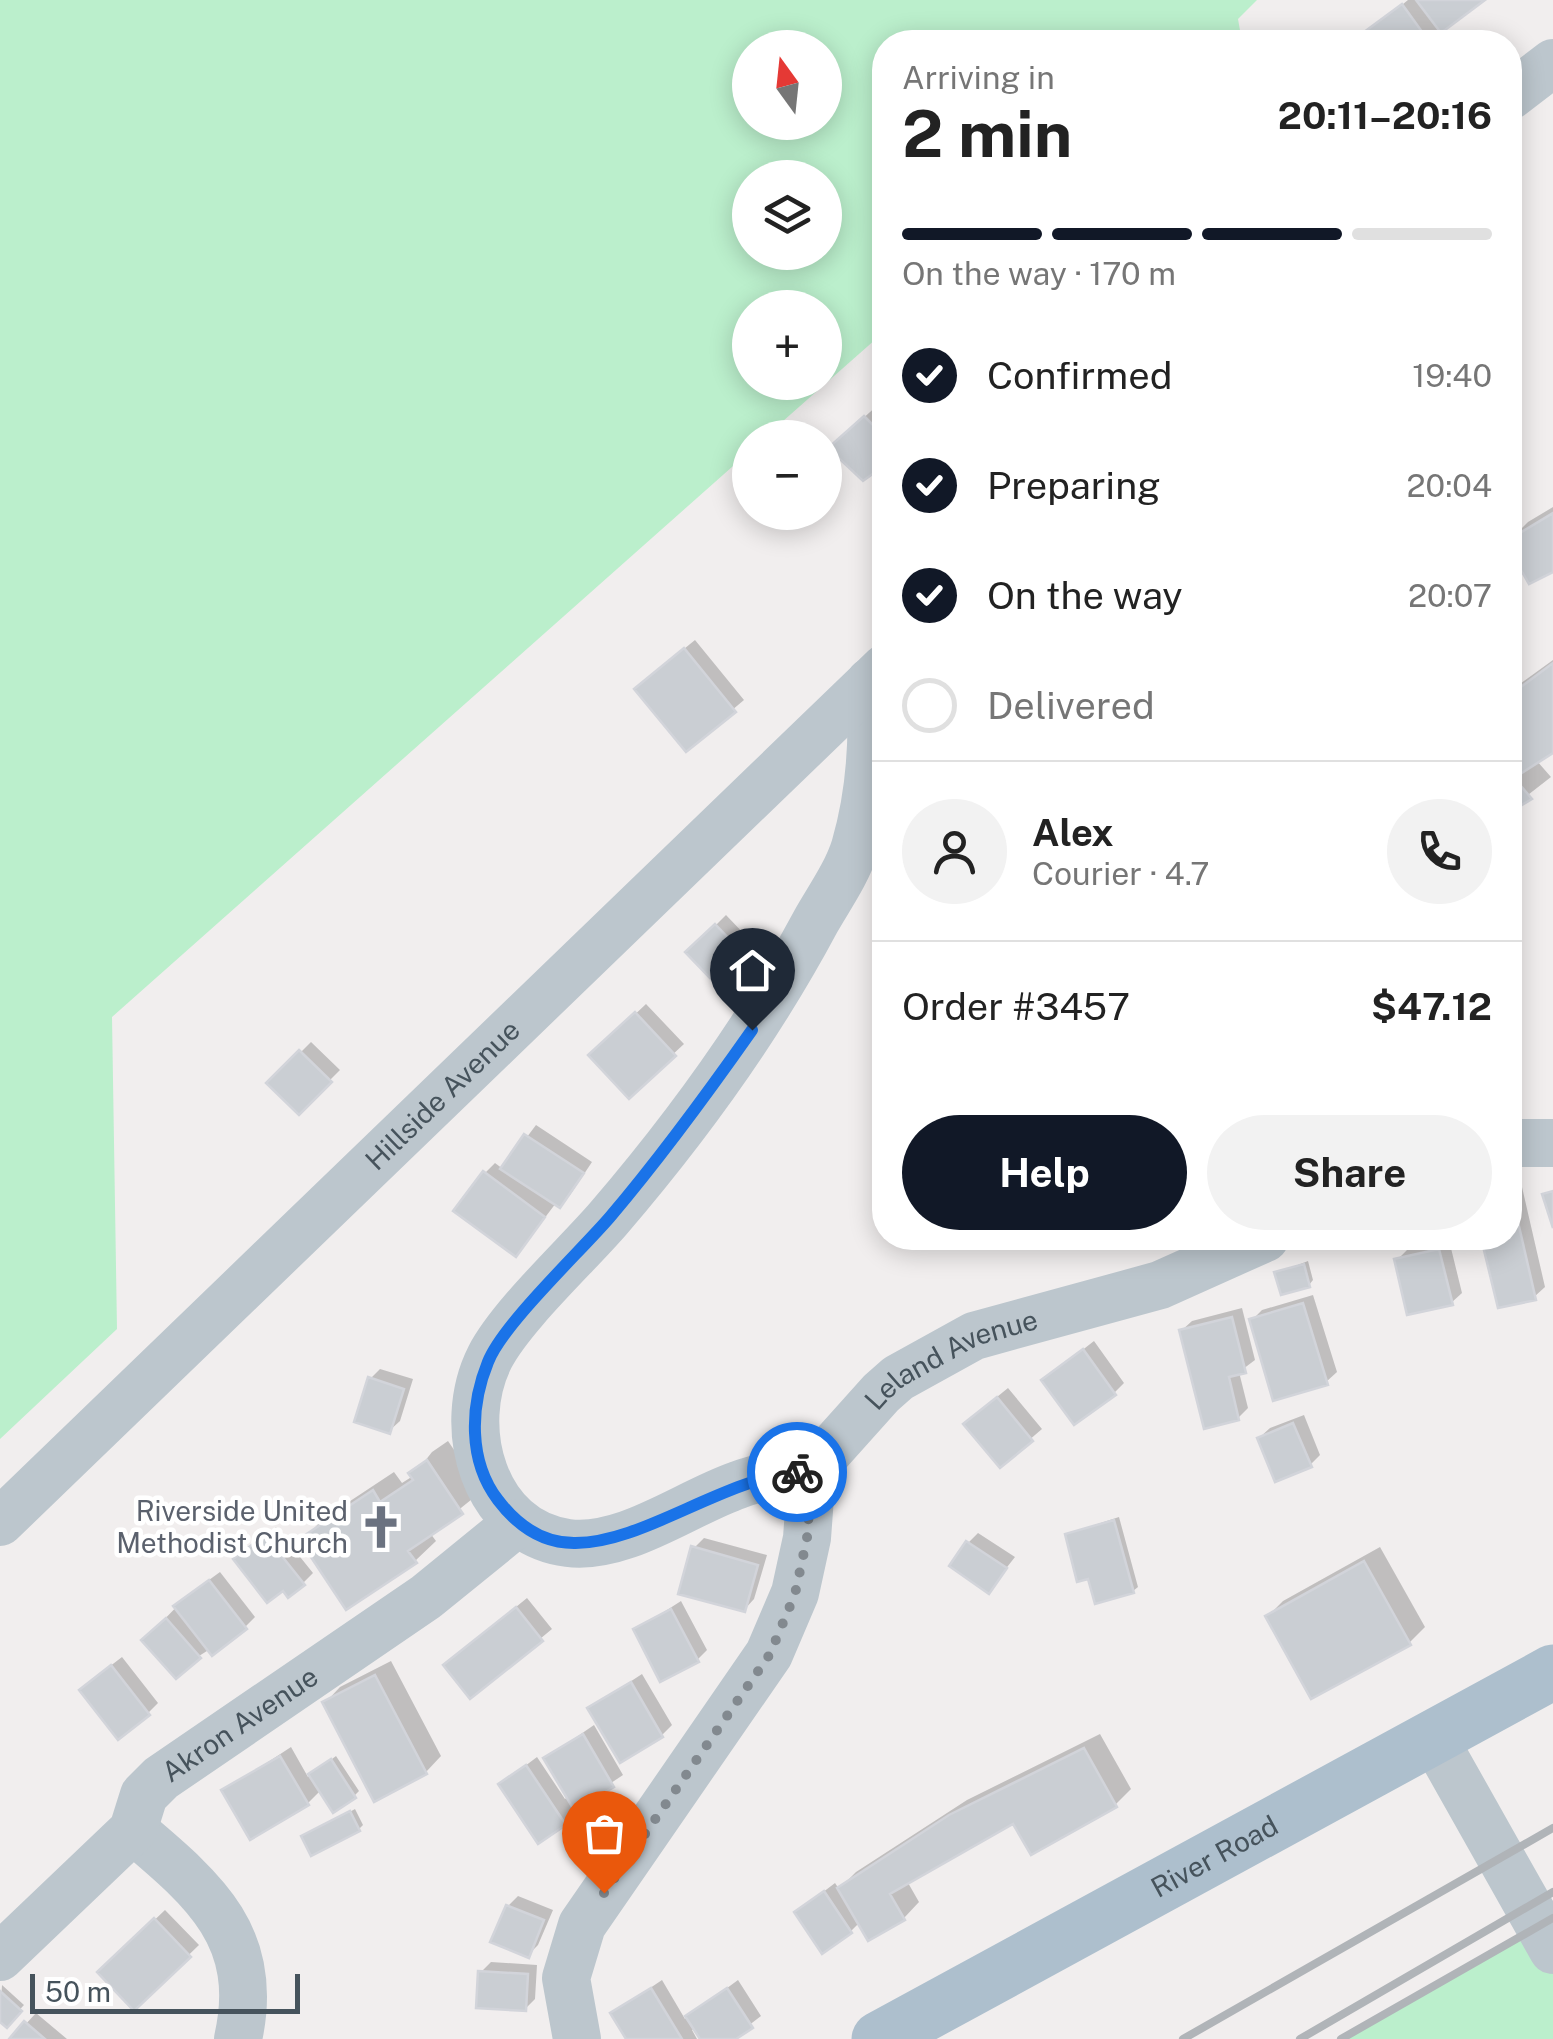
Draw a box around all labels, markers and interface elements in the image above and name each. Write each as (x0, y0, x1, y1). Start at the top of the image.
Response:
north arrow (732, 30, 842, 140)
map controls (732, 30, 842, 530)
text: Arriving in (902, 59, 1055, 96)
text: 20:11–20:16 (1278, 93, 1492, 138)
text: 2 min (902, 95, 1072, 172)
button: layers (732, 160, 842, 270)
text: On the way · 170 m (902, 255, 1176, 292)
button: + (732, 290, 842, 400)
icon: check (902, 348, 957, 403)
text: Confirmed (987, 353, 1172, 398)
text: 19:40 (1412, 357, 1492, 394)
button: − (732, 420, 842, 530)
icon: check (902, 458, 957, 513)
text: Preparing (987, 463, 1161, 508)
text: 20:04 (1406, 467, 1492, 504)
icon: check (902, 568, 957, 623)
text: On the way (987, 573, 1183, 618)
text: 20:07 (1408, 577, 1492, 614)
text: Delivered (987, 683, 1155, 728)
button: person (902, 799, 1007, 904)
button: phone (1387, 799, 1492, 904)
text: Alex (1032, 810, 1114, 855)
text: Courier · 4.7 (1032, 855, 1209, 892)
pin (710, 928, 795, 1031)
icon: home (725, 943, 780, 998)
text: Order #3457 (902, 984, 1130, 1029)
text: $47.12 (1371, 984, 1492, 1029)
street label: Hillside Avenue (358, 1013, 526, 1176)
button: Help (902, 1115, 1187, 1230)
button: Share (1207, 1115, 1492, 1230)
street label: Leland Avenue (857, 1302, 1041, 1416)
courier (747, 1422, 847, 1522)
icon: bike (770, 1445, 825, 1500)
place label: Riverside United Methodist Church (116, 1494, 348, 1559)
church icon: Riverside United Methodist Church (357, 1503, 405, 1551)
street label: Akron Avenue (155, 1659, 324, 1789)
pin (562, 1791, 647, 1894)
icon: bag (577, 1806, 632, 1861)
street label: River Road (1145, 1808, 1283, 1904)
scale bar (30, 1969, 300, 2014)
text: 50 m (45, 1975, 111, 2008)

